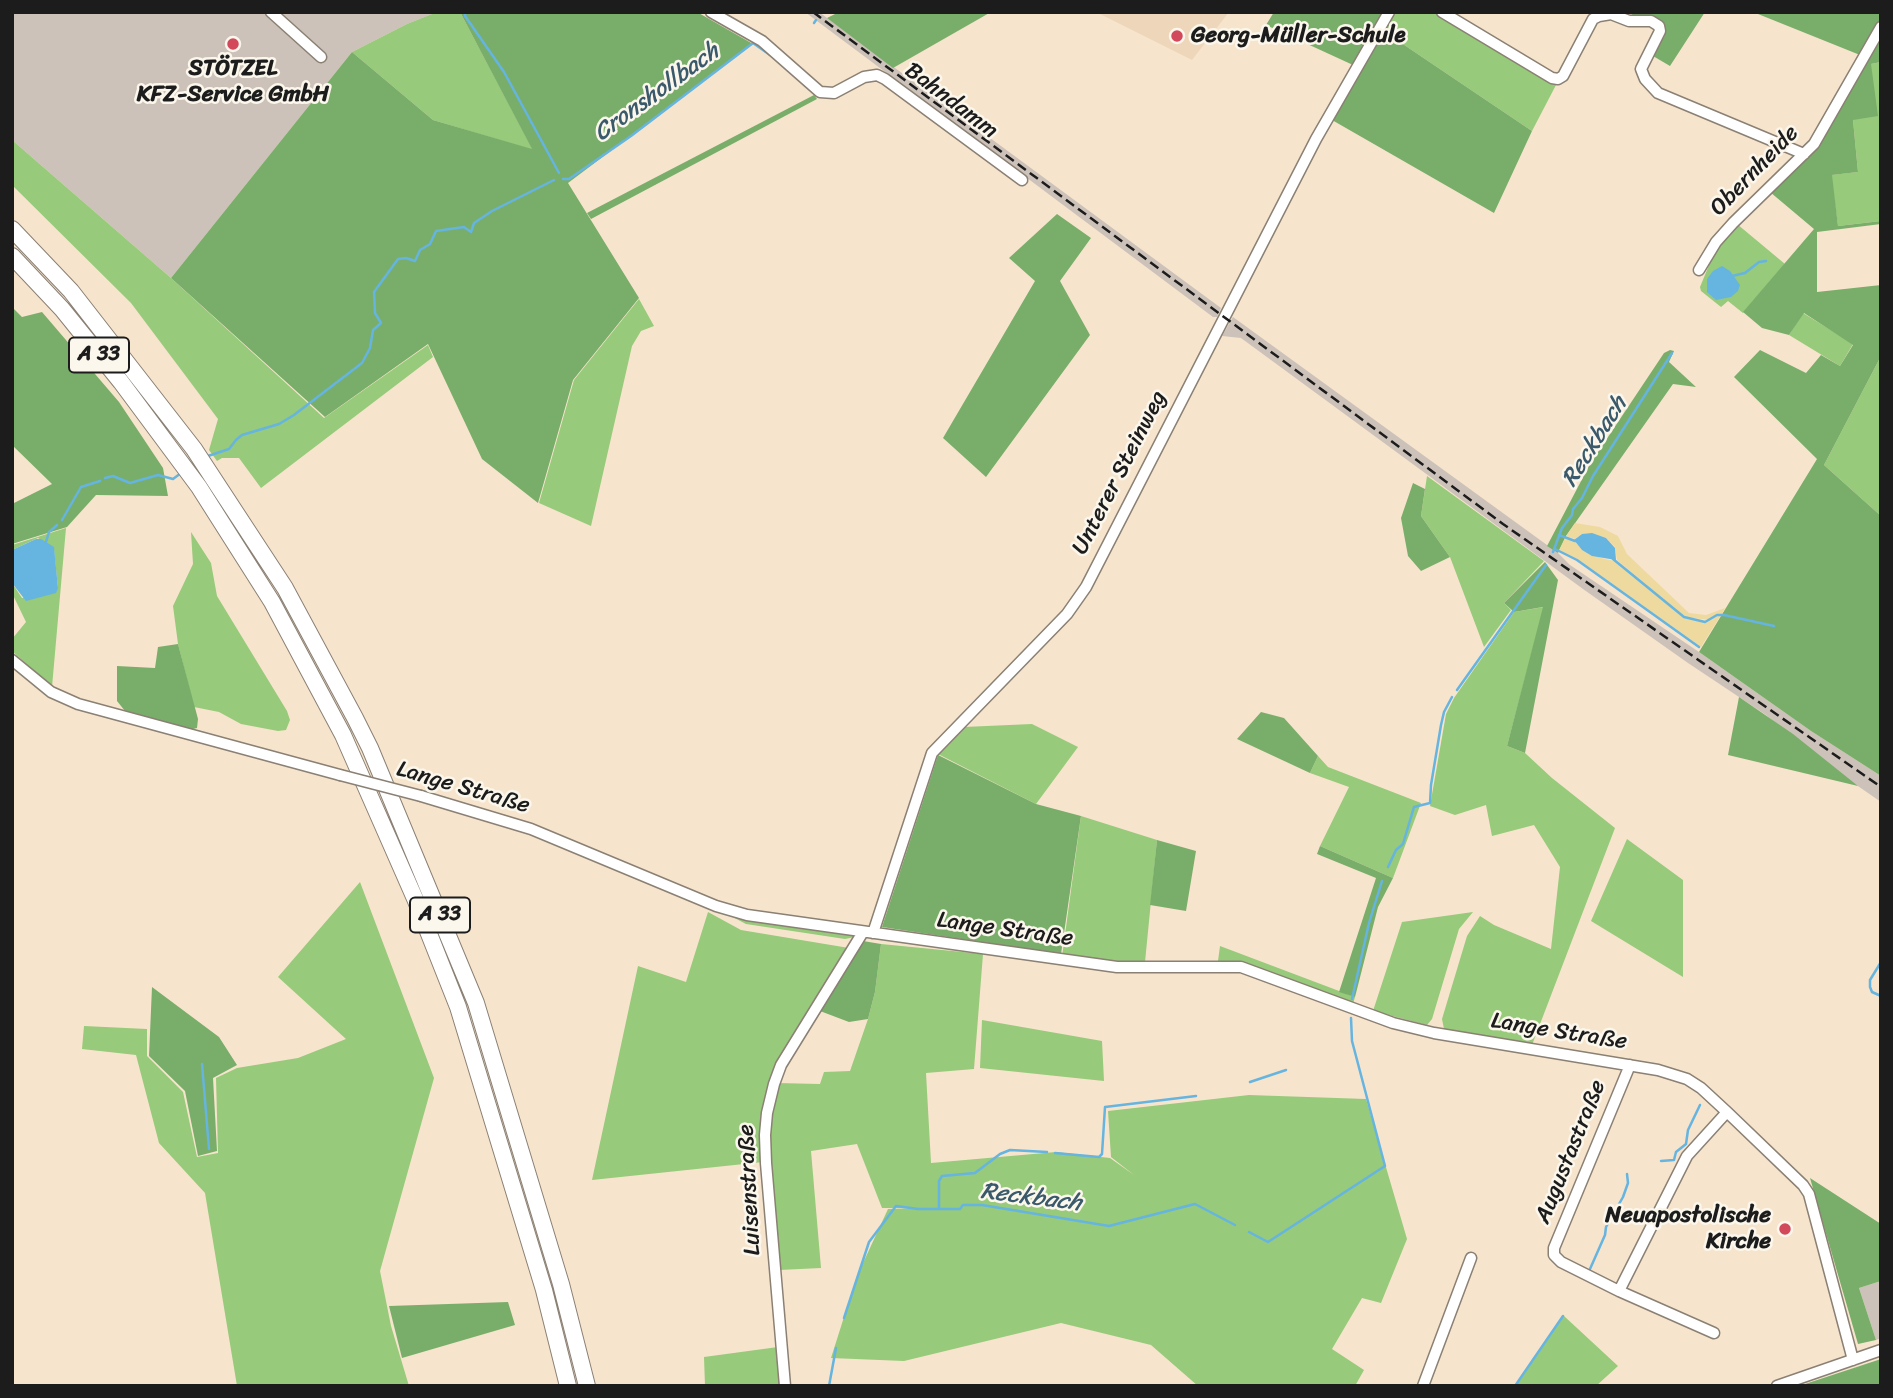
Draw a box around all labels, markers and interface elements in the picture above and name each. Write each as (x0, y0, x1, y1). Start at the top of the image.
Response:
place label: Georg-Müller-Schule (1191, 22, 1406, 50)
marker: Georg-Müller-Schule (1169, 28, 1185, 44)
marker: STÖTZEL KFZ-Service GmbH (225, 36, 241, 52)
water label: Cronshollbach (589, 38, 725, 148)
place label: STÖTZEL KFZ-Service GmbH (137, 55, 329, 109)
street label: Bahndamm (899, 57, 1003, 145)
street label: Obernheide (1705, 120, 1805, 222)
road number: A 33 (69, 338, 129, 372)
street label: Unterer Steinweg (1067, 387, 1173, 559)
water label: Reckbach (1556, 392, 1634, 492)
street label: Lange Straße (393, 756, 533, 820)
road number: A 33 (410, 898, 470, 932)
street label: Lange Straße (935, 907, 1075, 953)
street label: Lange Straße (1489, 1008, 1629, 1056)
street label: Augustastraße (1530, 1076, 1612, 1228)
street label: Luisenstraße (733, 1124, 767, 1256)
water label: Reckbach (979, 1178, 1083, 1218)
place label: Neuapostolische Kirche (1605, 1202, 1771, 1256)
marker: Neuapostolische Kirche (1777, 1221, 1793, 1237)

